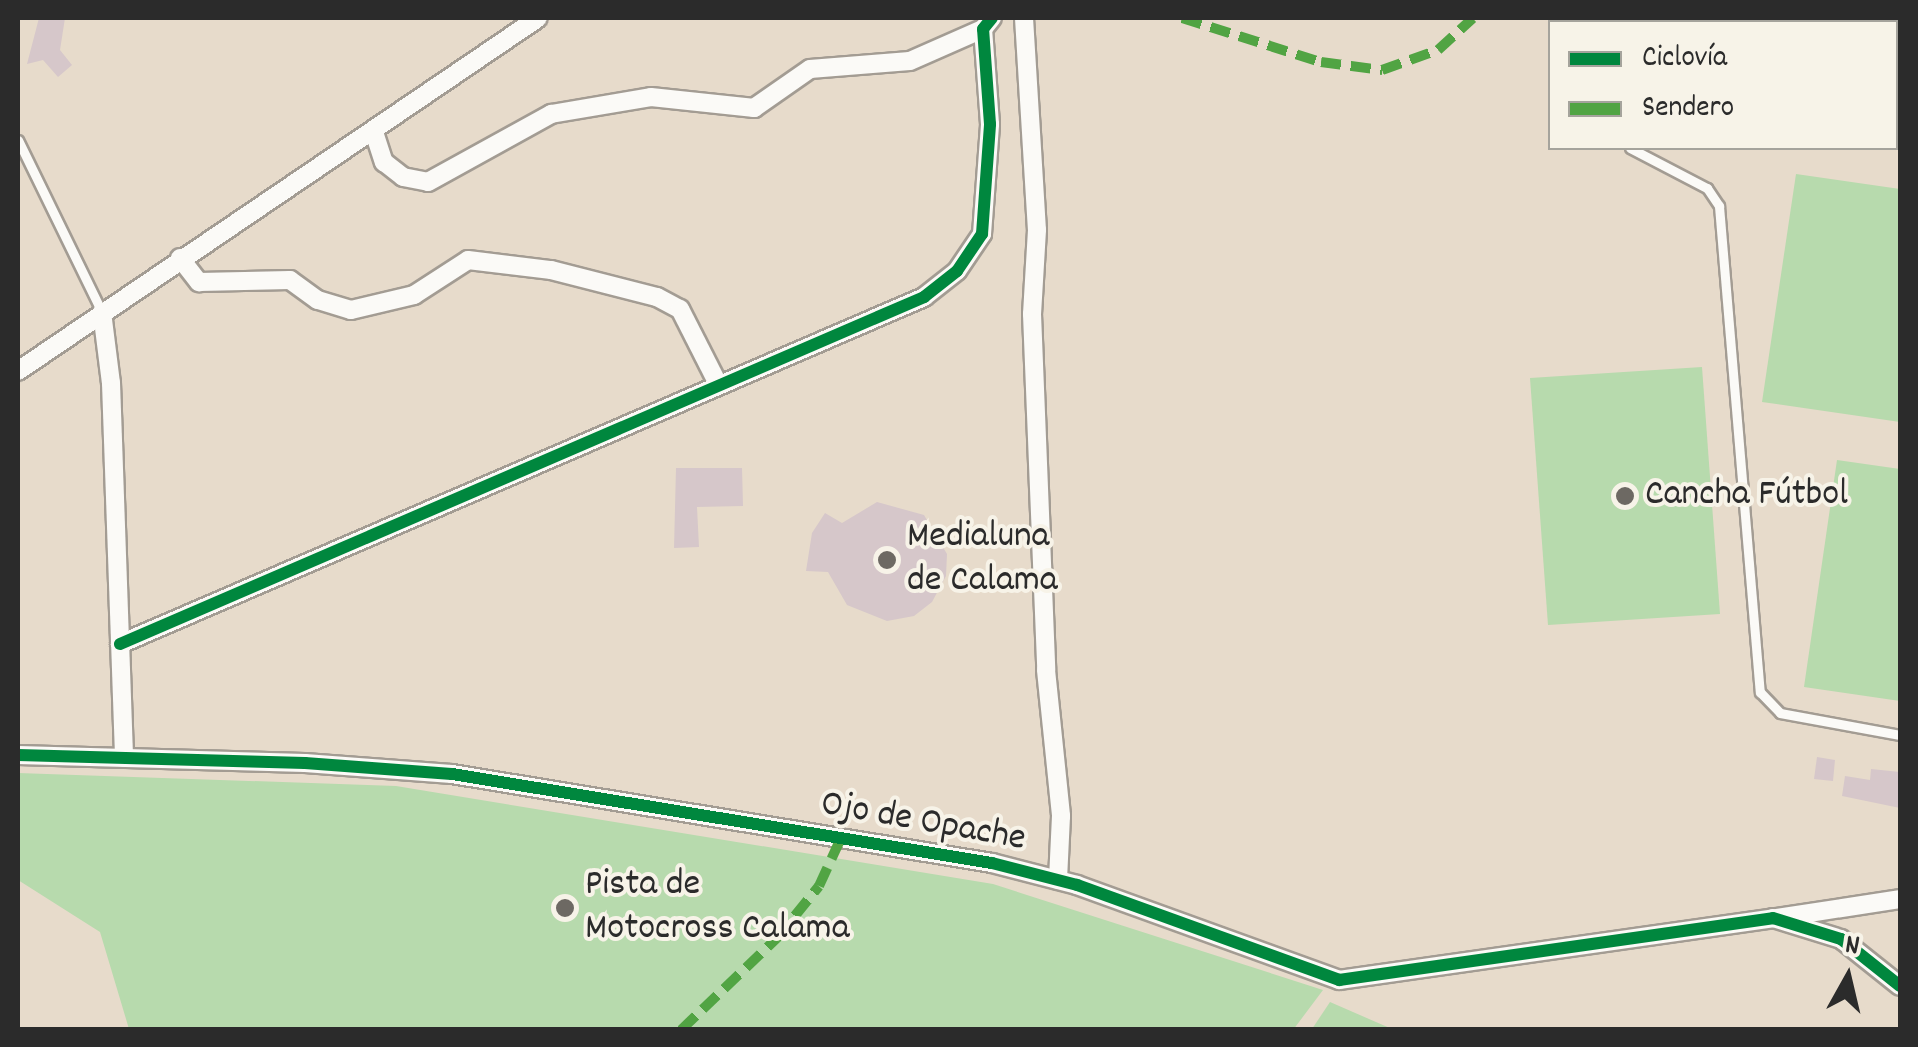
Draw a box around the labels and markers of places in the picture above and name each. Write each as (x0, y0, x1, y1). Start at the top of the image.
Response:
place label: Cancha Fútbol (1645, 473, 1848, 519)
marker: Cancha Fútbol (1614, 485, 1636, 507)
place label: Medialuna de Calama (907, 515, 1058, 604)
marker: Medialuna de Calama (876, 549, 898, 571)
place label: Pista de Motocross Calama (585, 863, 849, 952)
marker: Pista de Motocross Calama (554, 897, 576, 919)

